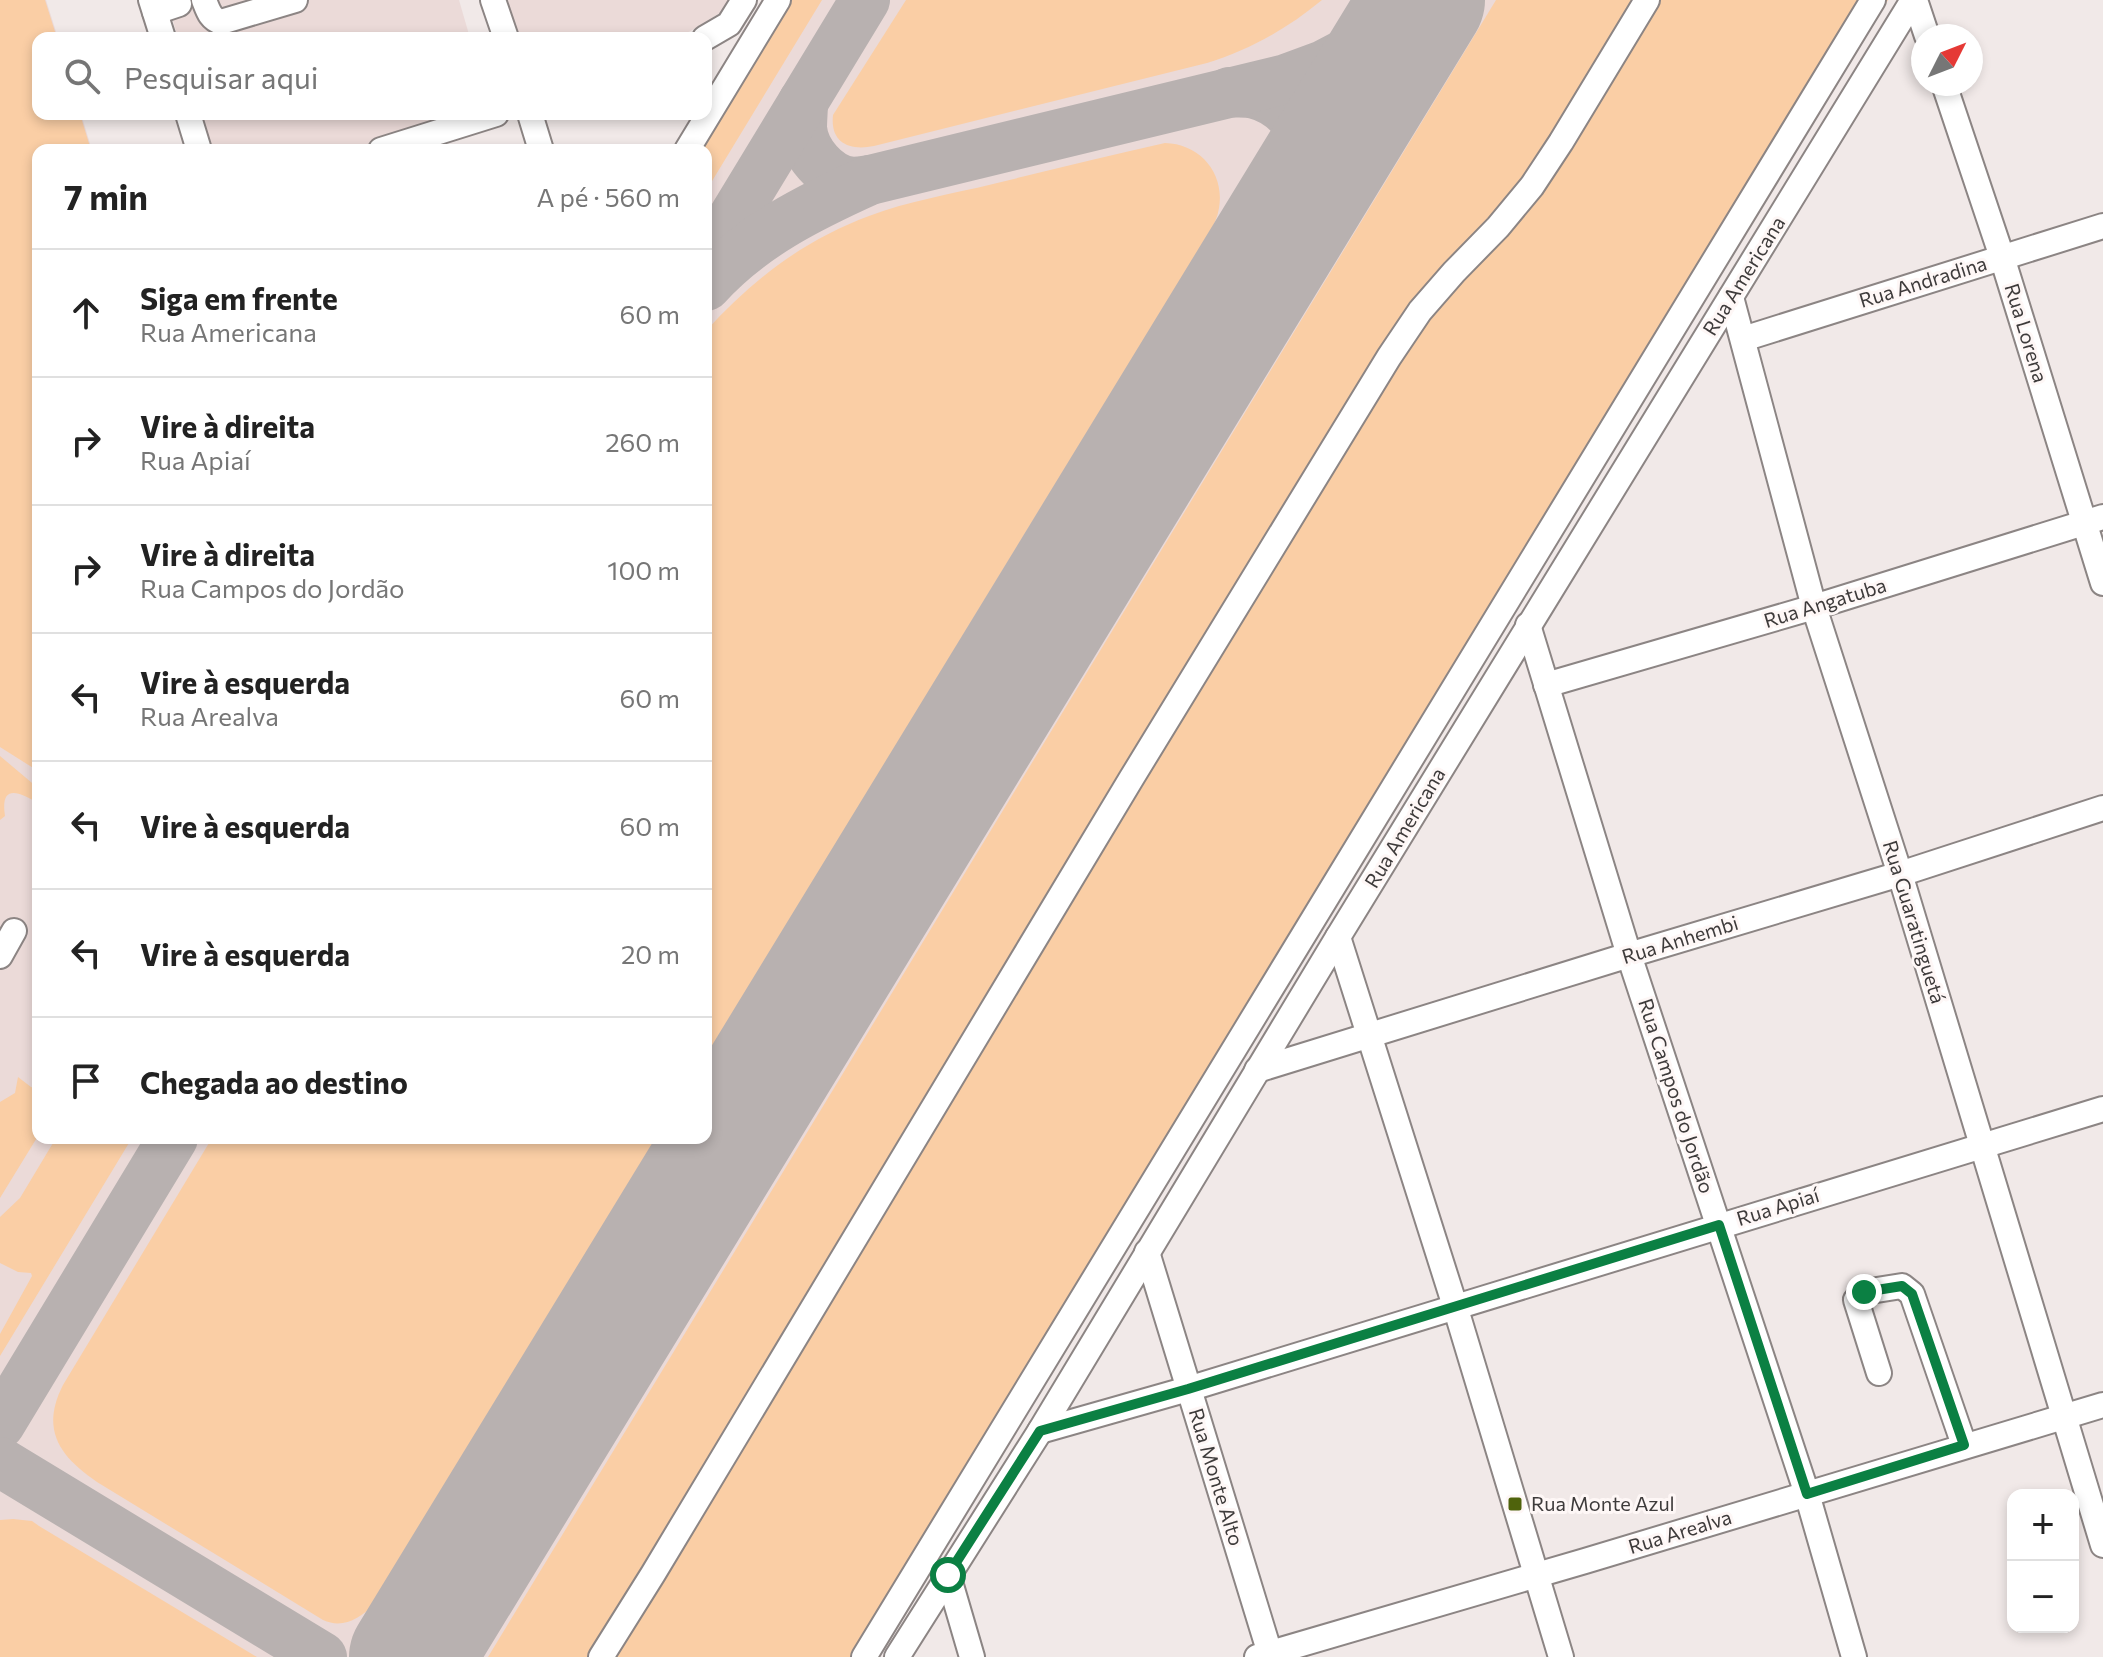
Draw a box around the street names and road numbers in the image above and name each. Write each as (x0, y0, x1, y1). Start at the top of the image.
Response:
street label: Rua Americana (1697, 211, 1789, 339)
street label: Rua Andradina (1856, 250, 1990, 312)
street label: Rua Lorena (2001, 280, 2053, 385)
street label: Rua Angatuba (1761, 572, 1889, 632)
street label: Rua Americana (1359, 763, 1449, 892)
street label: Rua Guaratinguetá (1879, 837, 1951, 1006)
street label: Rua Anhembi (1619, 910, 1741, 968)
street label: Rua Campos do Jordão (1634, 995, 1720, 1196)
street label: Rua Apiaí (1733, 1182, 1823, 1230)
street label: Rua Monte Alto (1185, 1405, 1249, 1548)
street label: Rua Arealva (1625, 1504, 1734, 1558)

